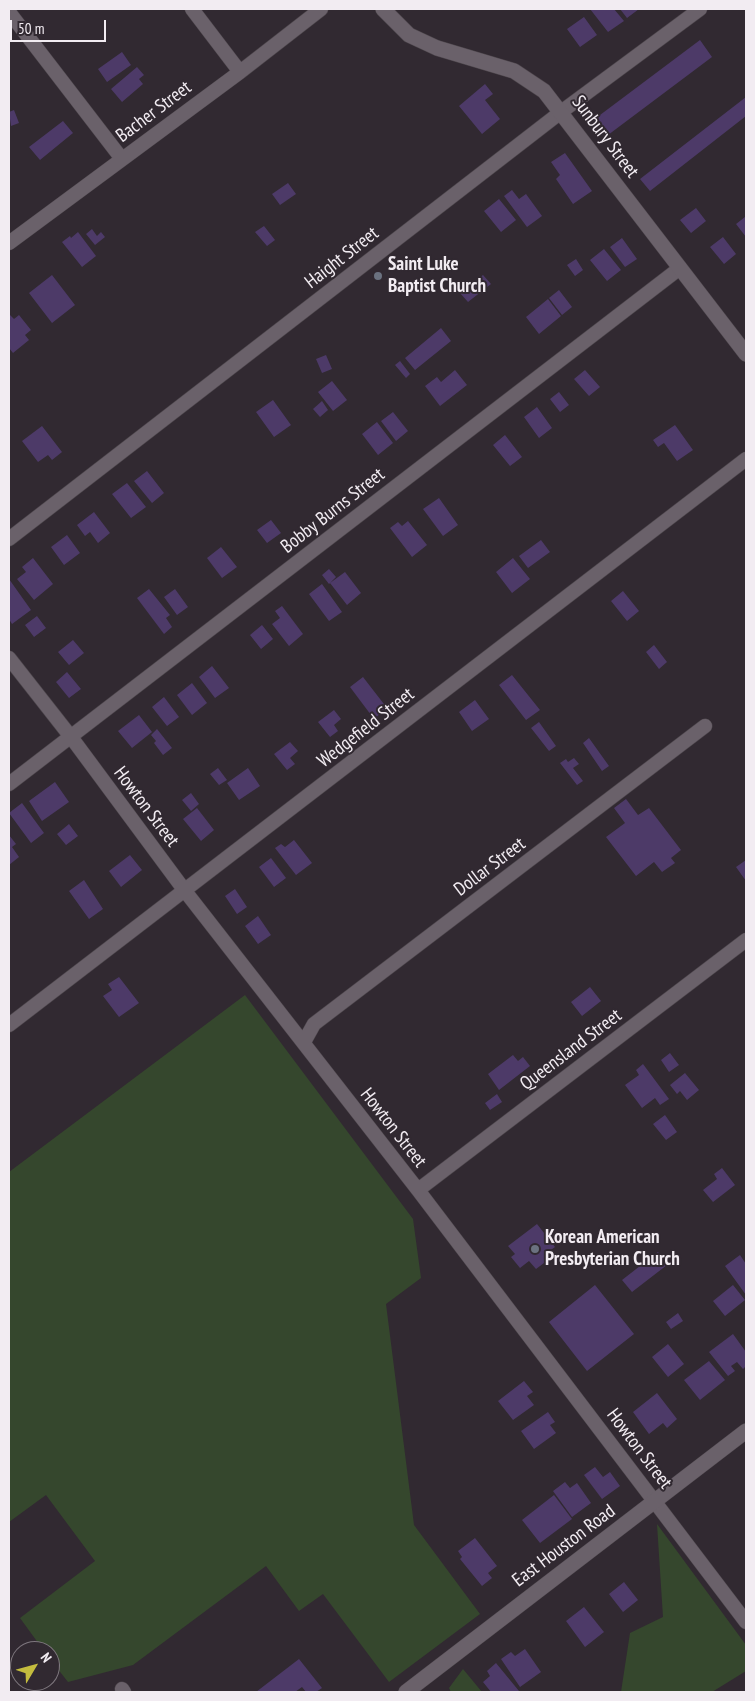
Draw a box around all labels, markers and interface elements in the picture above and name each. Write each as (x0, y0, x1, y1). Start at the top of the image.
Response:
scale bar (12, 10, 109, 42)
text: 50 m (18, 19, 44, 38)
street label: Bacher Street (112, 76, 196, 148)
street label: Sunbury Street (567, 91, 643, 183)
street label: Haight Street (301, 222, 383, 294)
place label: Saint Luke Baptist Church (388, 254, 486, 298)
marker: Saint Luke Baptist Church (372, 270, 384, 282)
street label: Bobby Burns Street (277, 463, 389, 559)
street label: Wedgefield Street (313, 683, 419, 773)
street label: Howton Street (108, 762, 184, 852)
street label: Dollar Street (450, 833, 530, 901)
street label: Queensland Street (516, 1005, 626, 1095)
street label: Howton Street (355, 1084, 431, 1172)
place label: Korean American Presbyterian Church (545, 1227, 680, 1271)
marker: Korean American Presbyterian Church (529, 1243, 541, 1255)
street label: Howton Street (601, 1404, 677, 1494)
street label: East Houston Road (508, 1500, 620, 1592)
north arrow (10, 1641, 60, 1691)
text: N (37, 1649, 56, 1666)

